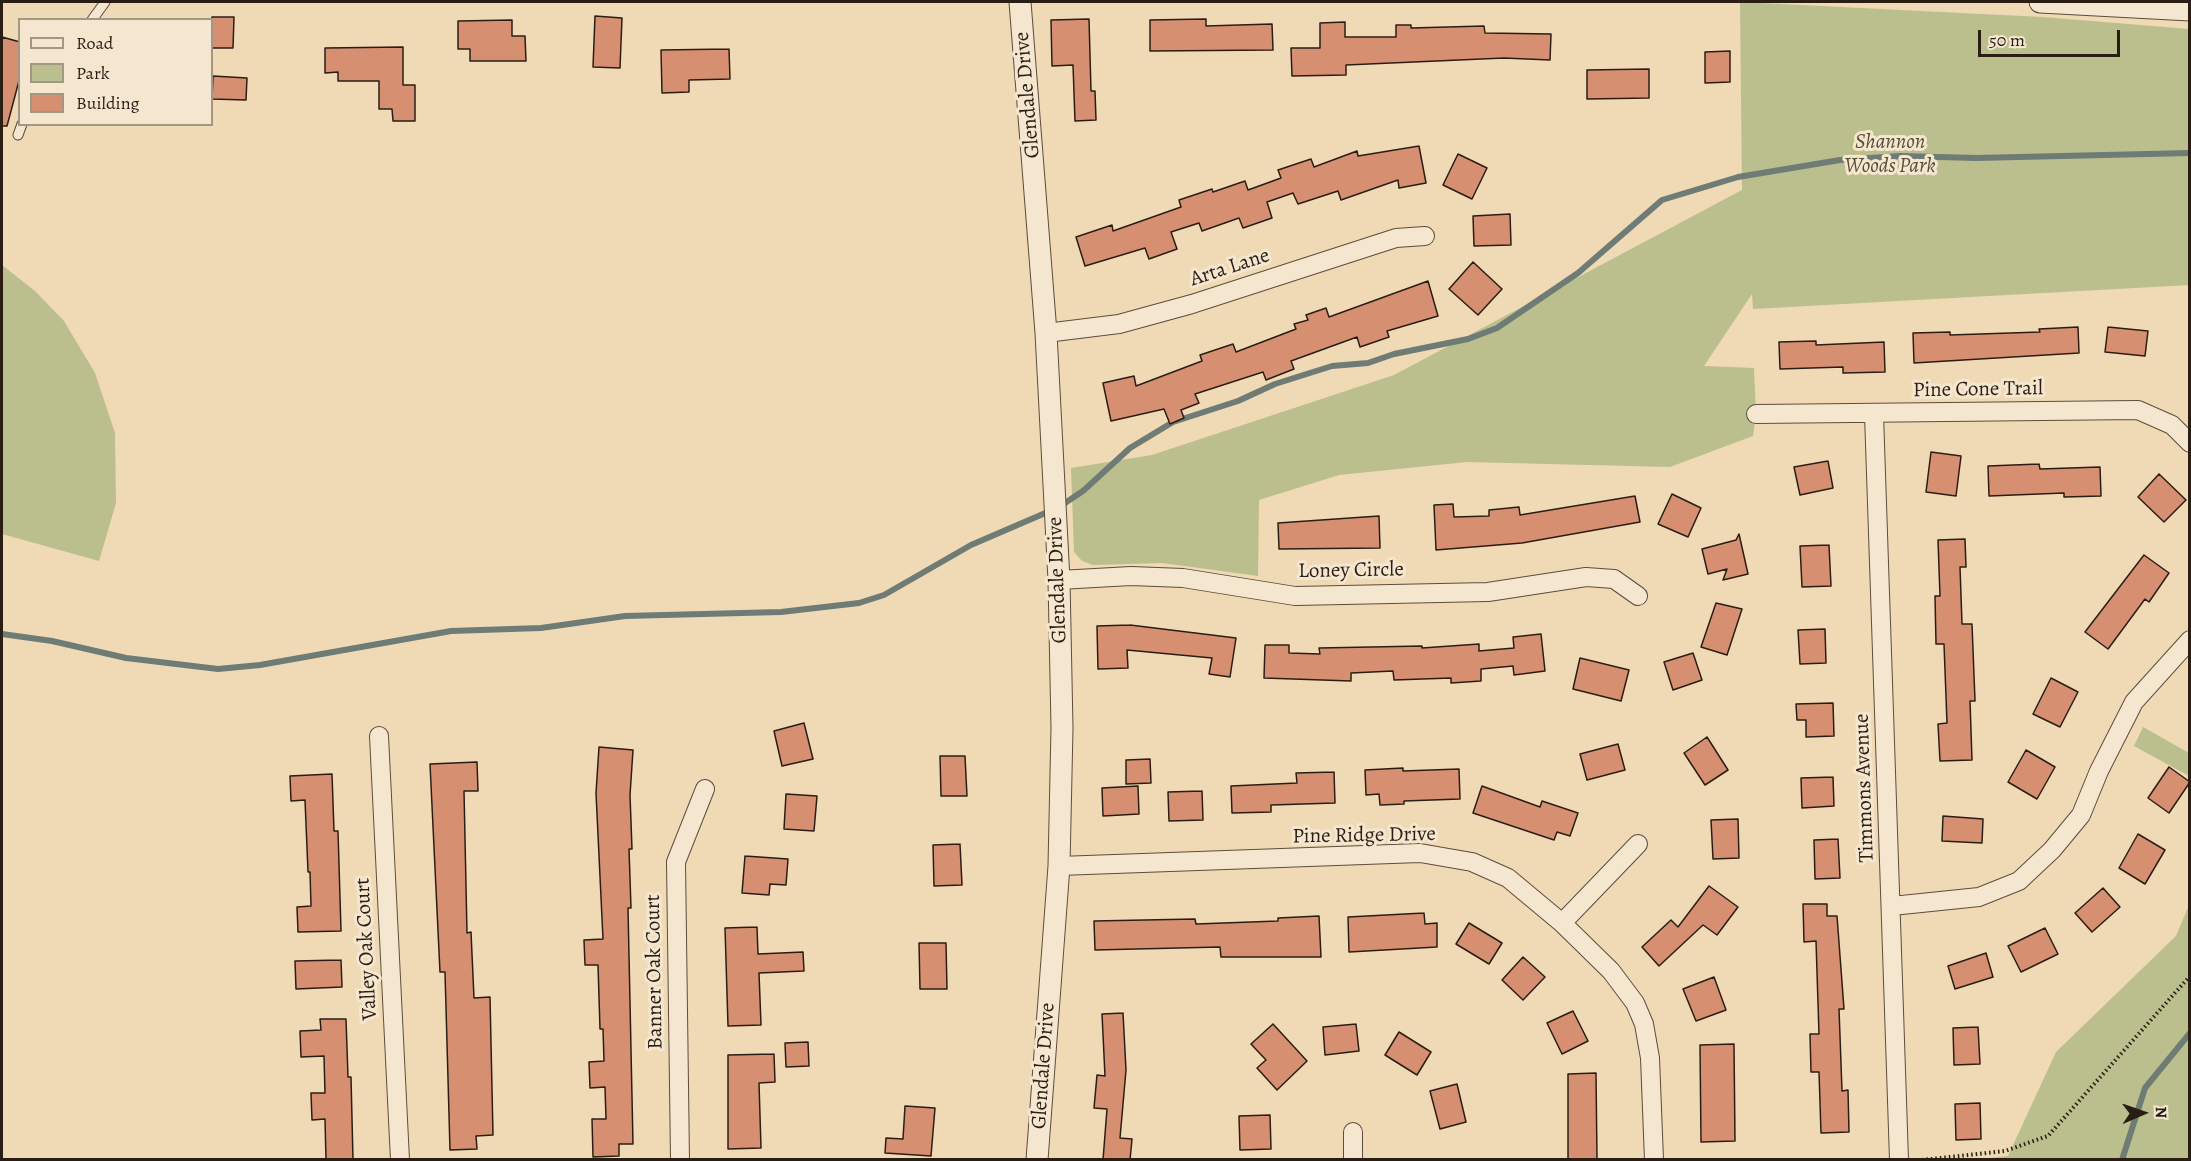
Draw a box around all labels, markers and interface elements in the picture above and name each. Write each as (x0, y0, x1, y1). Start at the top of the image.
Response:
legend (18, 18, 213, 126)
scale bar (1981, 18, 2124, 56)
text: 50 m (1989, 28, 2025, 52)
text: Road (76, 31, 113, 55)
street label: Glendale Drive (1010, 31, 1046, 159)
text: Park (76, 61, 110, 85)
text: Building (76, 91, 140, 115)
park label: Shannon Woods Park (1844, 130, 1936, 180)
street label: Arta Lane (1187, 243, 1273, 293)
street label: Pine Cone Trail (1913, 376, 2043, 404)
street label: Glendale Drive (1043, 516, 1073, 644)
street label: Loney Circle (1298, 557, 1404, 585)
street label: Timmons Avenue (1850, 713, 1880, 863)
street label: Pine Ridge Drive (1292, 822, 1436, 850)
street label: Valley Oak Court (351, 877, 383, 1021)
street label: Banner Oak Court (641, 894, 669, 1050)
street label: Glendale Drive (1027, 1002, 1061, 1130)
north arrow (2113, 1083, 2173, 1143)
text: N (2150, 1106, 2172, 1119)

